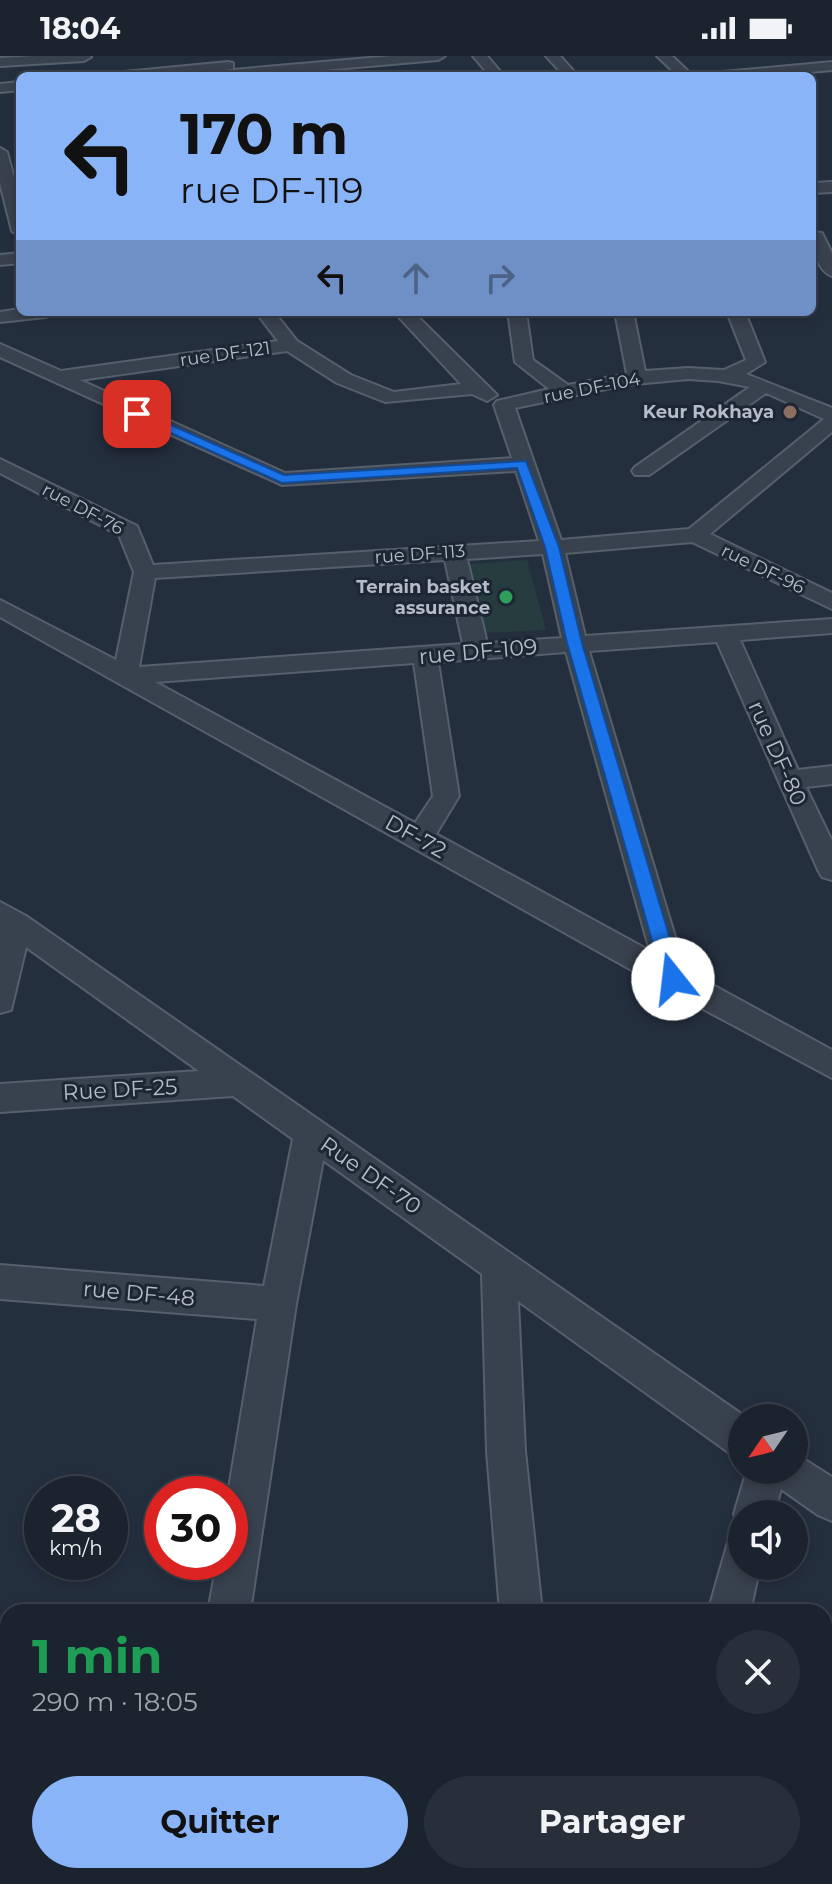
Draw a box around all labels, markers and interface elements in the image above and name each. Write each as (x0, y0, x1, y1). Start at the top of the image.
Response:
text: 18:04 (40, 10, 120, 47)
text: 170 m (180, 100, 348, 168)
icon: left (48, 104, 152, 208)
text: rue DF-119 (180, 168, 363, 212)
icon: left (310, 256, 354, 300)
icon: ahead (394, 256, 438, 300)
icon: right (478, 256, 522, 300)
street label: rue DF-121 (178, 337, 272, 371)
street label: rue DF-104 (542, 368, 642, 408)
pin (103, 380, 171, 448)
icon: arrive (115, 392, 159, 436)
place label: Keur Rokhaya (643, 401, 774, 423)
marker: Keur Rokhaya (781, 403, 799, 421)
street label: rue DF-76 (39, 478, 128, 540)
street label: rue DF-96 (718, 539, 808, 599)
street label: rue DF-113 (374, 540, 466, 568)
place label: Terrain basket assurance (356, 576, 490, 619)
marker: Terrain basket assurance (497, 588, 515, 606)
street label: rue DF-109 (418, 633, 538, 670)
street label: rue DF-80 (742, 697, 813, 810)
street label: DF-72 (380, 809, 451, 864)
position arrow (631, 937, 715, 1021)
street label: Rue DF-25 (62, 1073, 178, 1106)
street label: Rue DF-70 (315, 1131, 426, 1220)
street label: rue DF-48 (82, 1275, 196, 1312)
north arrow (728, 1404, 808, 1484)
map controls (728, 1404, 808, 1580)
speed limit sign: 30 (144, 1476, 248, 1580)
text: 28 (51, 1493, 101, 1542)
button: sound (728, 1500, 808, 1580)
text: km/h (49, 1536, 103, 1560)
text: 1 min (32, 1627, 162, 1685)
button: close (716, 1630, 800, 1714)
text: 290 m · 18:05 (32, 1686, 198, 1718)
button: Quitter (32, 1776, 408, 1868)
button: Partager (424, 1776, 800, 1868)

